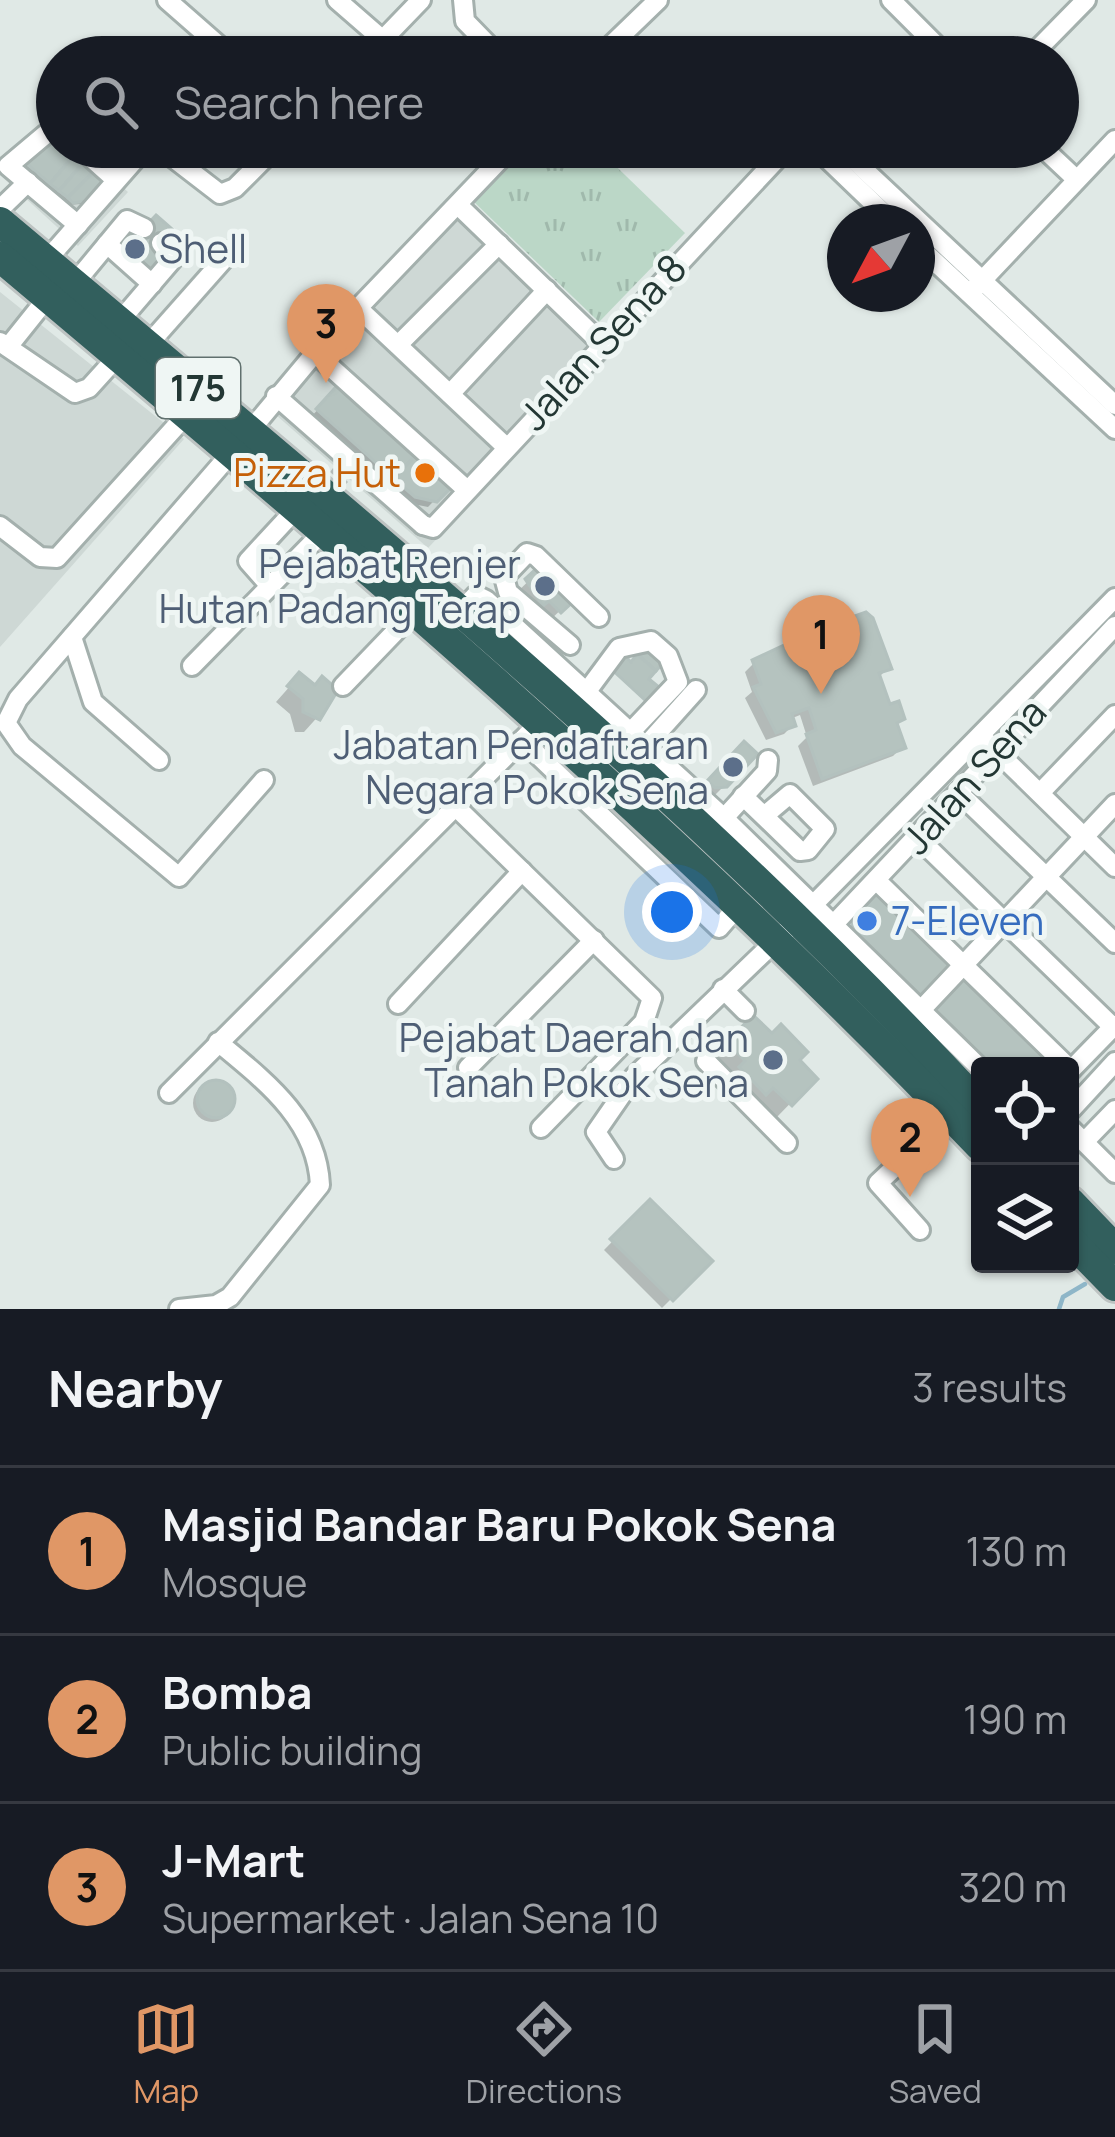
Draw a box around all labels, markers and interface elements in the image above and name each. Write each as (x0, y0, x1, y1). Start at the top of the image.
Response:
search box (36, 36, 1079, 168)
icon: search (78, 69, 144, 135)
text: Search here (174, 71, 424, 133)
north arrow (827, 204, 935, 312)
place label: Shell (159, 221, 247, 275)
marker: Shell (122, 236, 148, 262)
street label: Jalan Sena 8 (506, 241, 698, 441)
pin: 3 (287, 284, 365, 383)
road number: 175 (156, 358, 240, 418)
place label: Pizza Hut (233, 445, 401, 499)
marker: Pizza Hut (412, 460, 438, 486)
place label: Pejabat Renjer Hutan Padang Terap (159, 536, 521, 635)
marker: Pejabat Renjer Hutan Padang Terap (532, 573, 558, 599)
pin: 1 (782, 595, 860, 694)
street label: Jalan Sena (889, 686, 1058, 865)
place label: Jabatan Pendaftaran Negara Pokok Sena (334, 717, 709, 816)
marker: Jabatan Pendaftaran Negara Pokok Sena (720, 754, 746, 780)
your location (642, 882, 702, 942)
place label: 7-Eleven (891, 893, 1044, 947)
marker: 7-Eleven (854, 908, 880, 934)
place label: Pejabat Daerah dan Tanah Pokok Sena (399, 1010, 749, 1109)
marker: Pejabat Daerah dan Tanah Pokok Sena (760, 1047, 786, 1073)
map controls (971, 1057, 1079, 1273)
button: locate (971, 1057, 1079, 1165)
pin: 2 (871, 1098, 949, 1197)
button: layers (971, 1165, 1079, 1273)
text: Nearby (48, 1353, 223, 1422)
text: 3 results (912, 1360, 1067, 1414)
text: Masjid Bandar Baru Pokok Sena (162, 1493, 836, 1555)
text: 1 (78, 1524, 96, 1578)
text: 130 m (966, 1524, 1067, 1578)
text: Mosque (162, 1555, 307, 1609)
text: Bomba (162, 1661, 312, 1723)
text: 2 (75, 1692, 99, 1746)
text: 190 m (963, 1692, 1067, 1746)
text: Public building (162, 1723, 422, 1777)
text: J-Mart (162, 1829, 305, 1891)
text: 3 (76, 1860, 98, 1914)
text: 320 m (959, 1860, 1067, 1914)
text: Supermarket · Jalan Sena 10 (162, 1891, 659, 1945)
tab: Map (133, 1996, 199, 2113)
tab: Directions (466, 1996, 622, 2113)
tab: Saved (889, 1996, 982, 2113)

